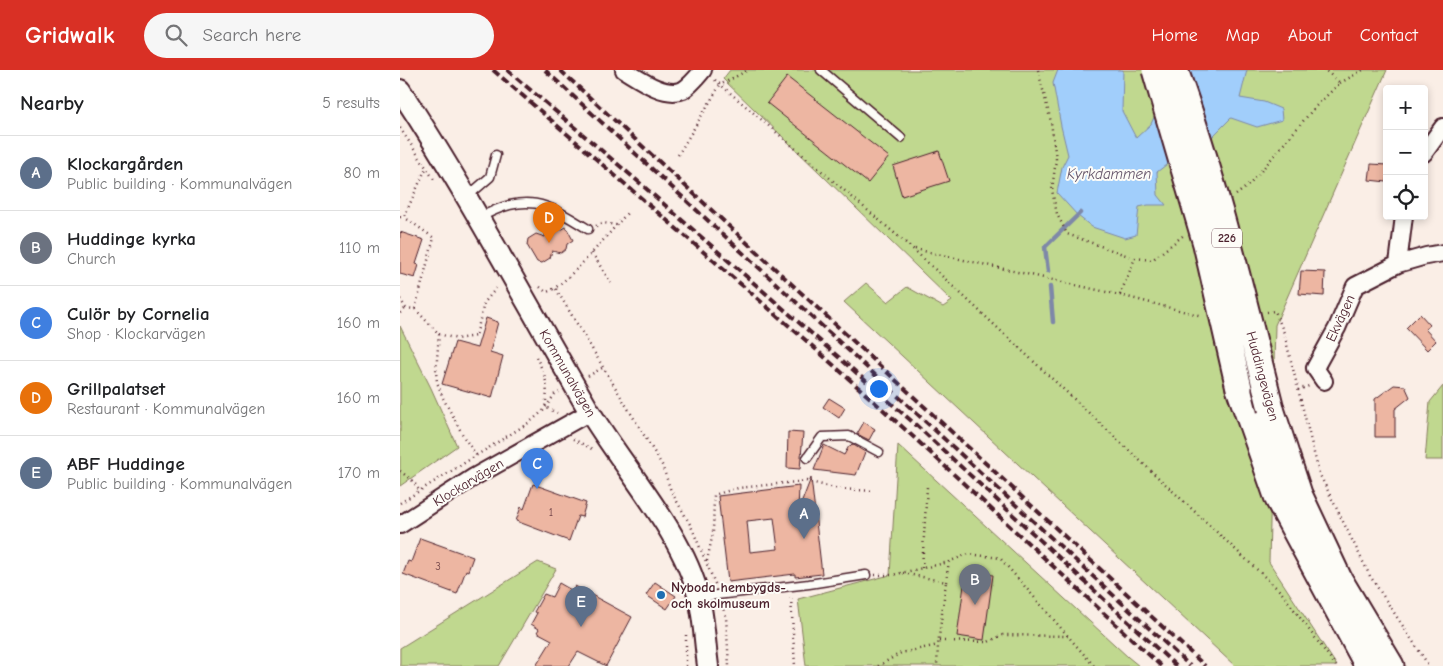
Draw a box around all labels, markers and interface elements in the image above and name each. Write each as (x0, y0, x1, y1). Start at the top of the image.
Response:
search box (144, 13, 494, 58)
text: Gridwalk (25, 21, 114, 49)
icon: search (162, 21, 190, 49)
text: Search here (202, 24, 301, 46)
text: Home (1151, 25, 1198, 46)
text: Map (1226, 25, 1260, 46)
text: About (1288, 25, 1332, 46)
text: Contact (1360, 25, 1418, 46)
map controls (1383, 85, 1428, 220)
button: + (1383, 85, 1428, 130)
text: Nearby (20, 91, 84, 115)
text: 5 results (322, 94, 380, 112)
button: − (1383, 130, 1428, 175)
text: Klockargården (67, 153, 183, 175)
text: A (32, 164, 40, 182)
text: 80 m (343, 164, 380, 182)
water label: Kyrkdammen (1067, 165, 1151, 183)
text: Public building · Kommunalvägen (67, 175, 292, 193)
button: locate (1383, 175, 1428, 220)
pin: D (533, 202, 565, 243)
text: Huddinge kyrka (67, 228, 196, 250)
road number: 226 (1212, 228, 1242, 248)
text: B (31, 239, 41, 257)
text: 110 m (339, 239, 380, 257)
text: Church (67, 250, 116, 268)
street label: Ekvägen (1322, 292, 1359, 345)
text: Culör by Cornelia (67, 303, 210, 325)
text: C (31, 314, 41, 332)
text: 160 m (337, 314, 380, 332)
text: Shop · Klockarvägen (67, 325, 206, 343)
street label: Kommunalvägen (536, 326, 600, 420)
street label: Huddingevägen (1242, 329, 1283, 423)
your location (866, 376, 892, 402)
text: Grillpalatset (67, 378, 165, 400)
text: D (31, 389, 41, 407)
text: 160 m (337, 389, 380, 407)
text: Restaurant · Kommunalvägen (67, 400, 265, 418)
pin: C (521, 448, 553, 489)
text: ABF Huddinge (67, 453, 185, 475)
street label: Klockarvägen (430, 455, 507, 510)
text: E (31, 464, 41, 482)
text: 170 m (338, 464, 380, 482)
text: Public building · Kommunalvägen (67, 475, 292, 493)
pin: A (788, 498, 820, 539)
house number: 1 (549, 506, 553, 519)
house number: 3 (435, 560, 441, 573)
pin: B (959, 564, 991, 605)
place label: Nyboda hembygds- och skolmuseum (671, 579, 786, 612)
pin: E (565, 586, 597, 627)
marker: Nyboda hembygds- och skolmuseum (655, 589, 667, 601)

